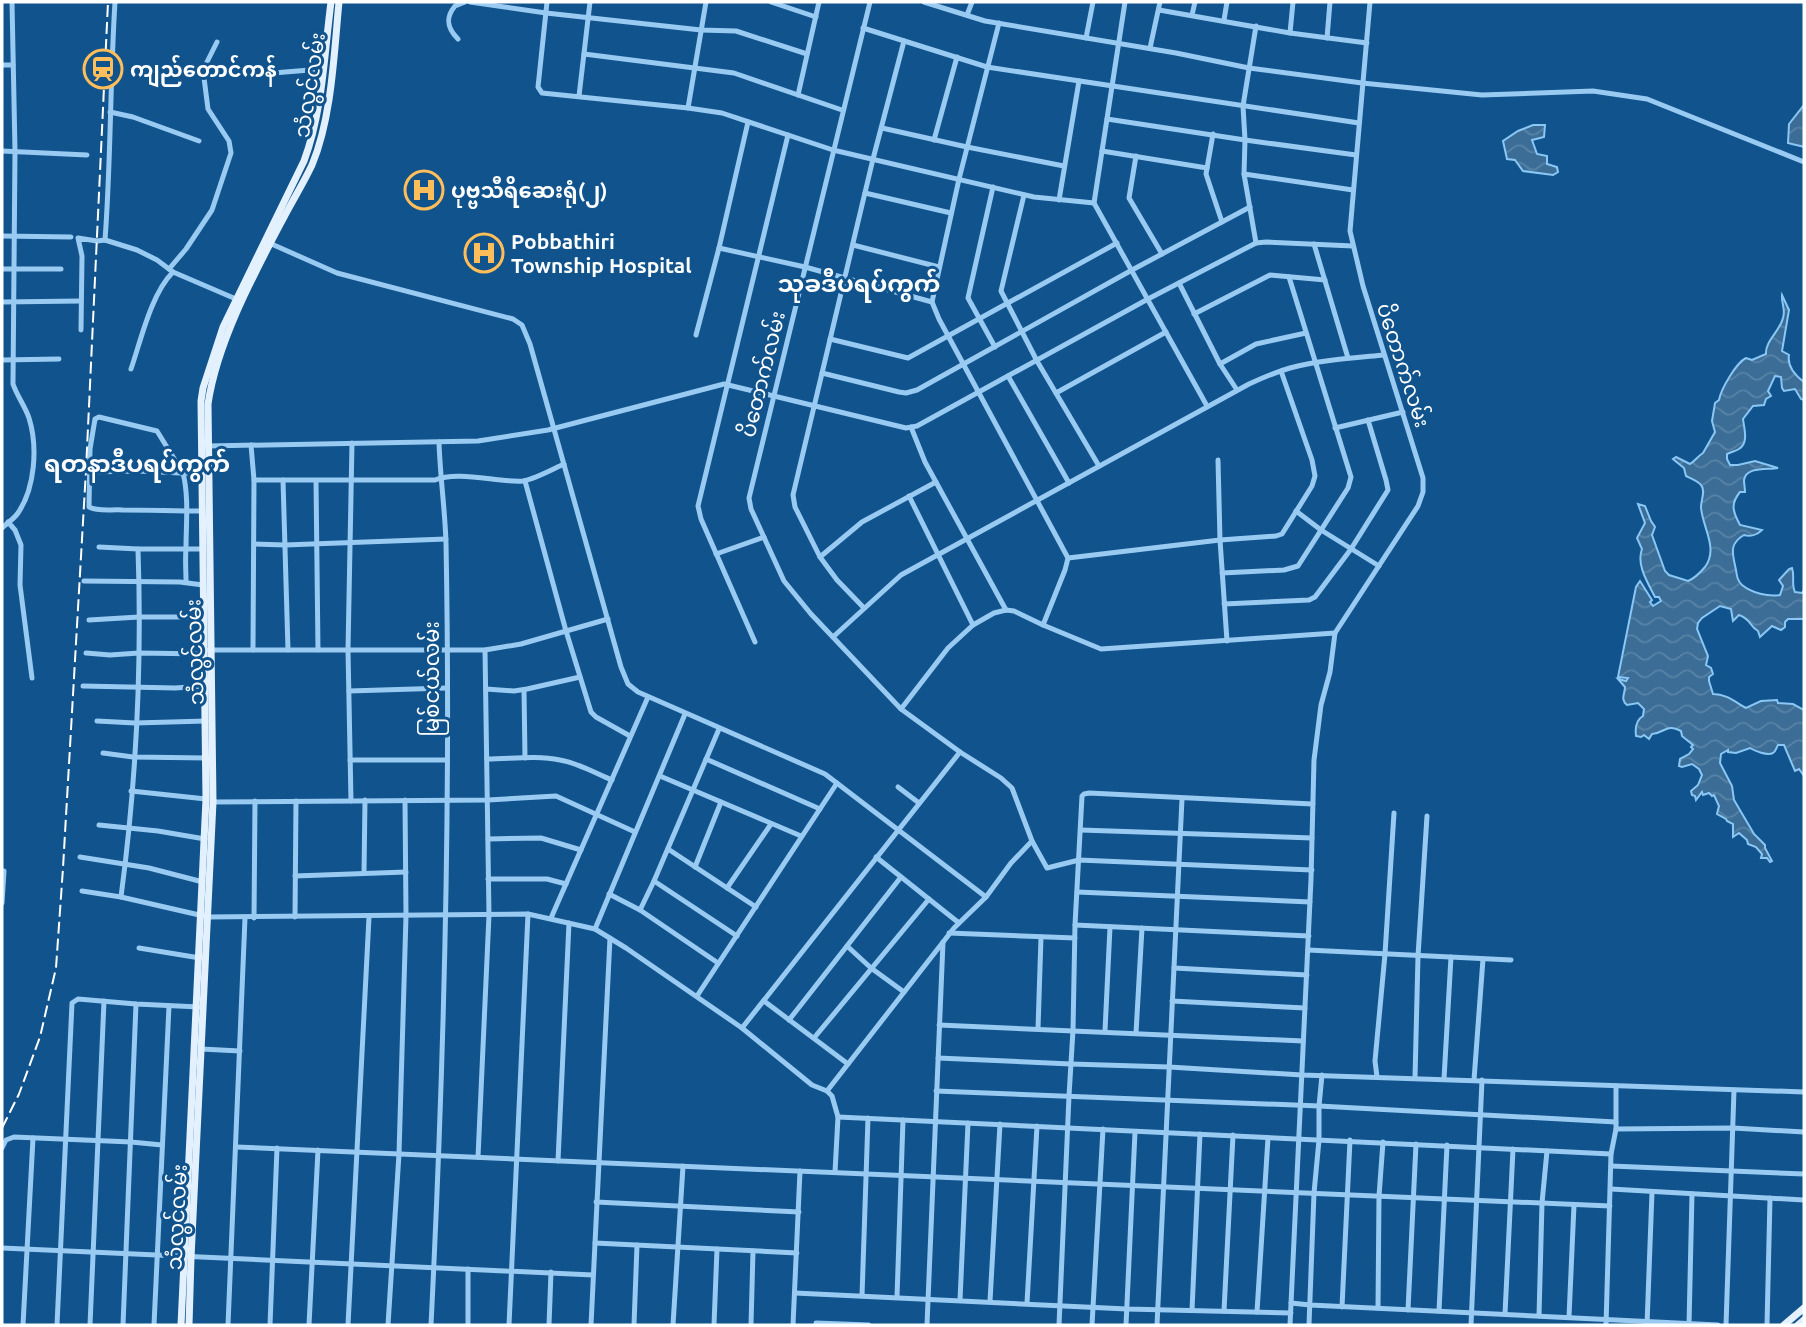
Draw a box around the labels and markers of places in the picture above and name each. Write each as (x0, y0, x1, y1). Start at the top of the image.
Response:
station icon: ကျည်တောင်ကန် (82, 48, 124, 90)
place label: ကျည်တောင်ကန် (130, 54, 277, 88)
hospital icon: ပုဗ္ဗသီရိဆေးရုံ(၂) (403, 169, 445, 211)
place label: ပုဗ္ဗသီရိဆေးရုံ(၂) (451, 175, 608, 209)
place label: Pobbathiri Township Hospital (511, 229, 692, 277)
hospital icon: Pobbathiri Township Hospital (463, 232, 505, 274)

